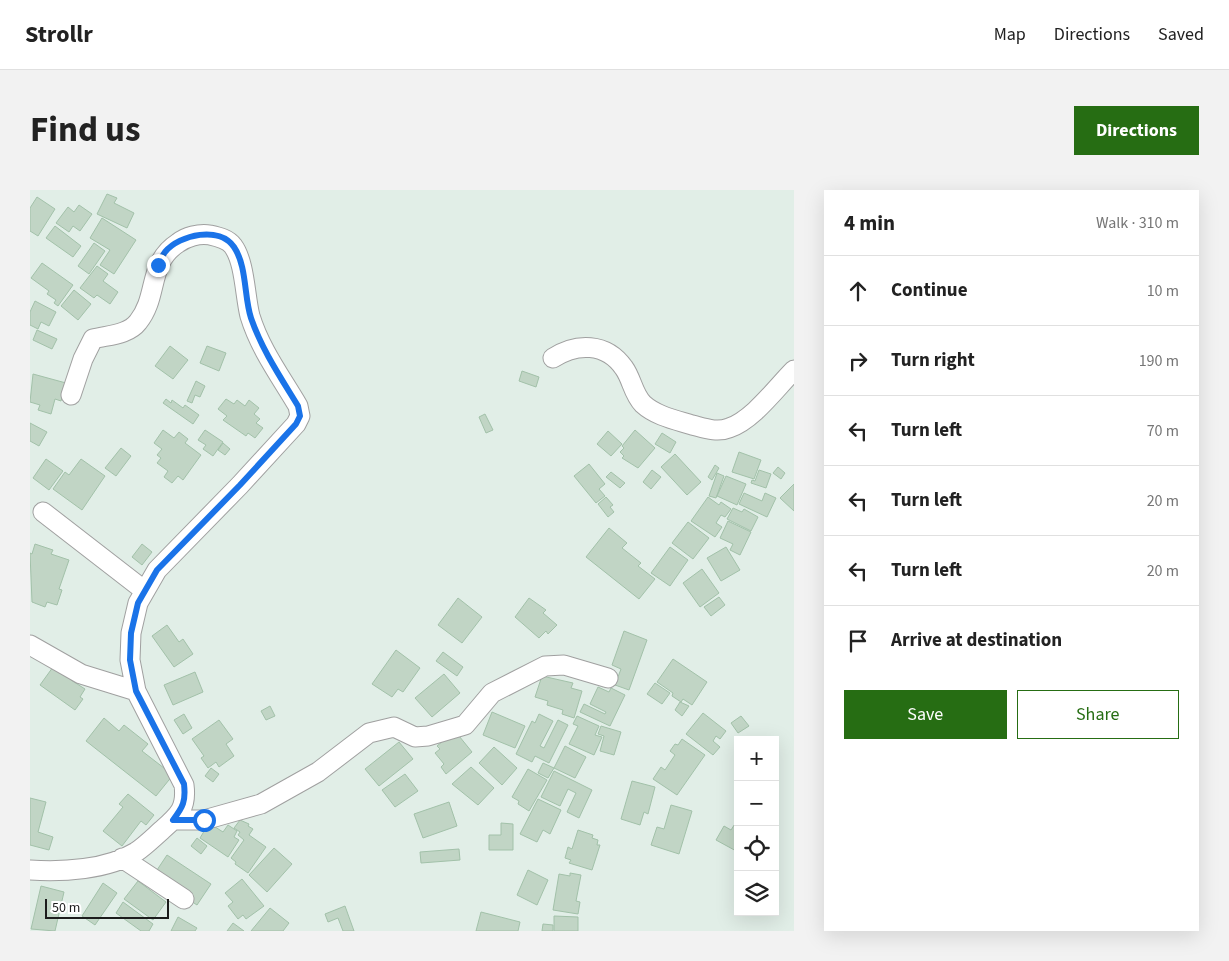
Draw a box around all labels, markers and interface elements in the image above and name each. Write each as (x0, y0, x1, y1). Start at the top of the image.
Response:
text: Strollr (25, 17, 93, 52)
text: Map (994, 22, 1026, 47)
text: Directions (1054, 22, 1130, 47)
text: Saved (1158, 22, 1204, 47)
text: Find us (30, 105, 140, 155)
button: Directions (1074, 106, 1199, 155)
text: 4 min (844, 208, 895, 238)
text: Walk · 310 m (1096, 212, 1179, 234)
route end (147, 254, 170, 277)
icon: ahead (844, 277, 872, 305)
text: Continue (891, 277, 968, 304)
text: 10 m (1147, 280, 1179, 302)
icon: right (844, 347, 872, 375)
text: Turn right (891, 347, 975, 374)
text: 190 m (1139, 350, 1179, 372)
icon: left (844, 417, 872, 445)
text: Turn left (891, 417, 962, 444)
text: 70 m (1147, 420, 1179, 442)
icon: left (844, 487, 872, 515)
text: Turn left (891, 487, 962, 514)
text: 20 m (1147, 490, 1179, 512)
icon: left (844, 557, 872, 585)
text: Turn left (891, 557, 962, 584)
text: 20 m (1147, 560, 1179, 582)
icon: arrive (844, 627, 872, 655)
text: Arrive at destination (891, 627, 1062, 654)
button: Save (844, 690, 1007, 739)
button: Share (1017, 690, 1179, 739)
map controls (734, 736, 779, 916)
button: + (734, 736, 779, 781)
button: − (734, 781, 779, 826)
route start (193, 809, 216, 832)
button: locate (734, 826, 779, 871)
button: layers (734, 871, 779, 916)
scale bar (45, 896, 169, 919)
text: 50 m (52, 898, 80, 918)

